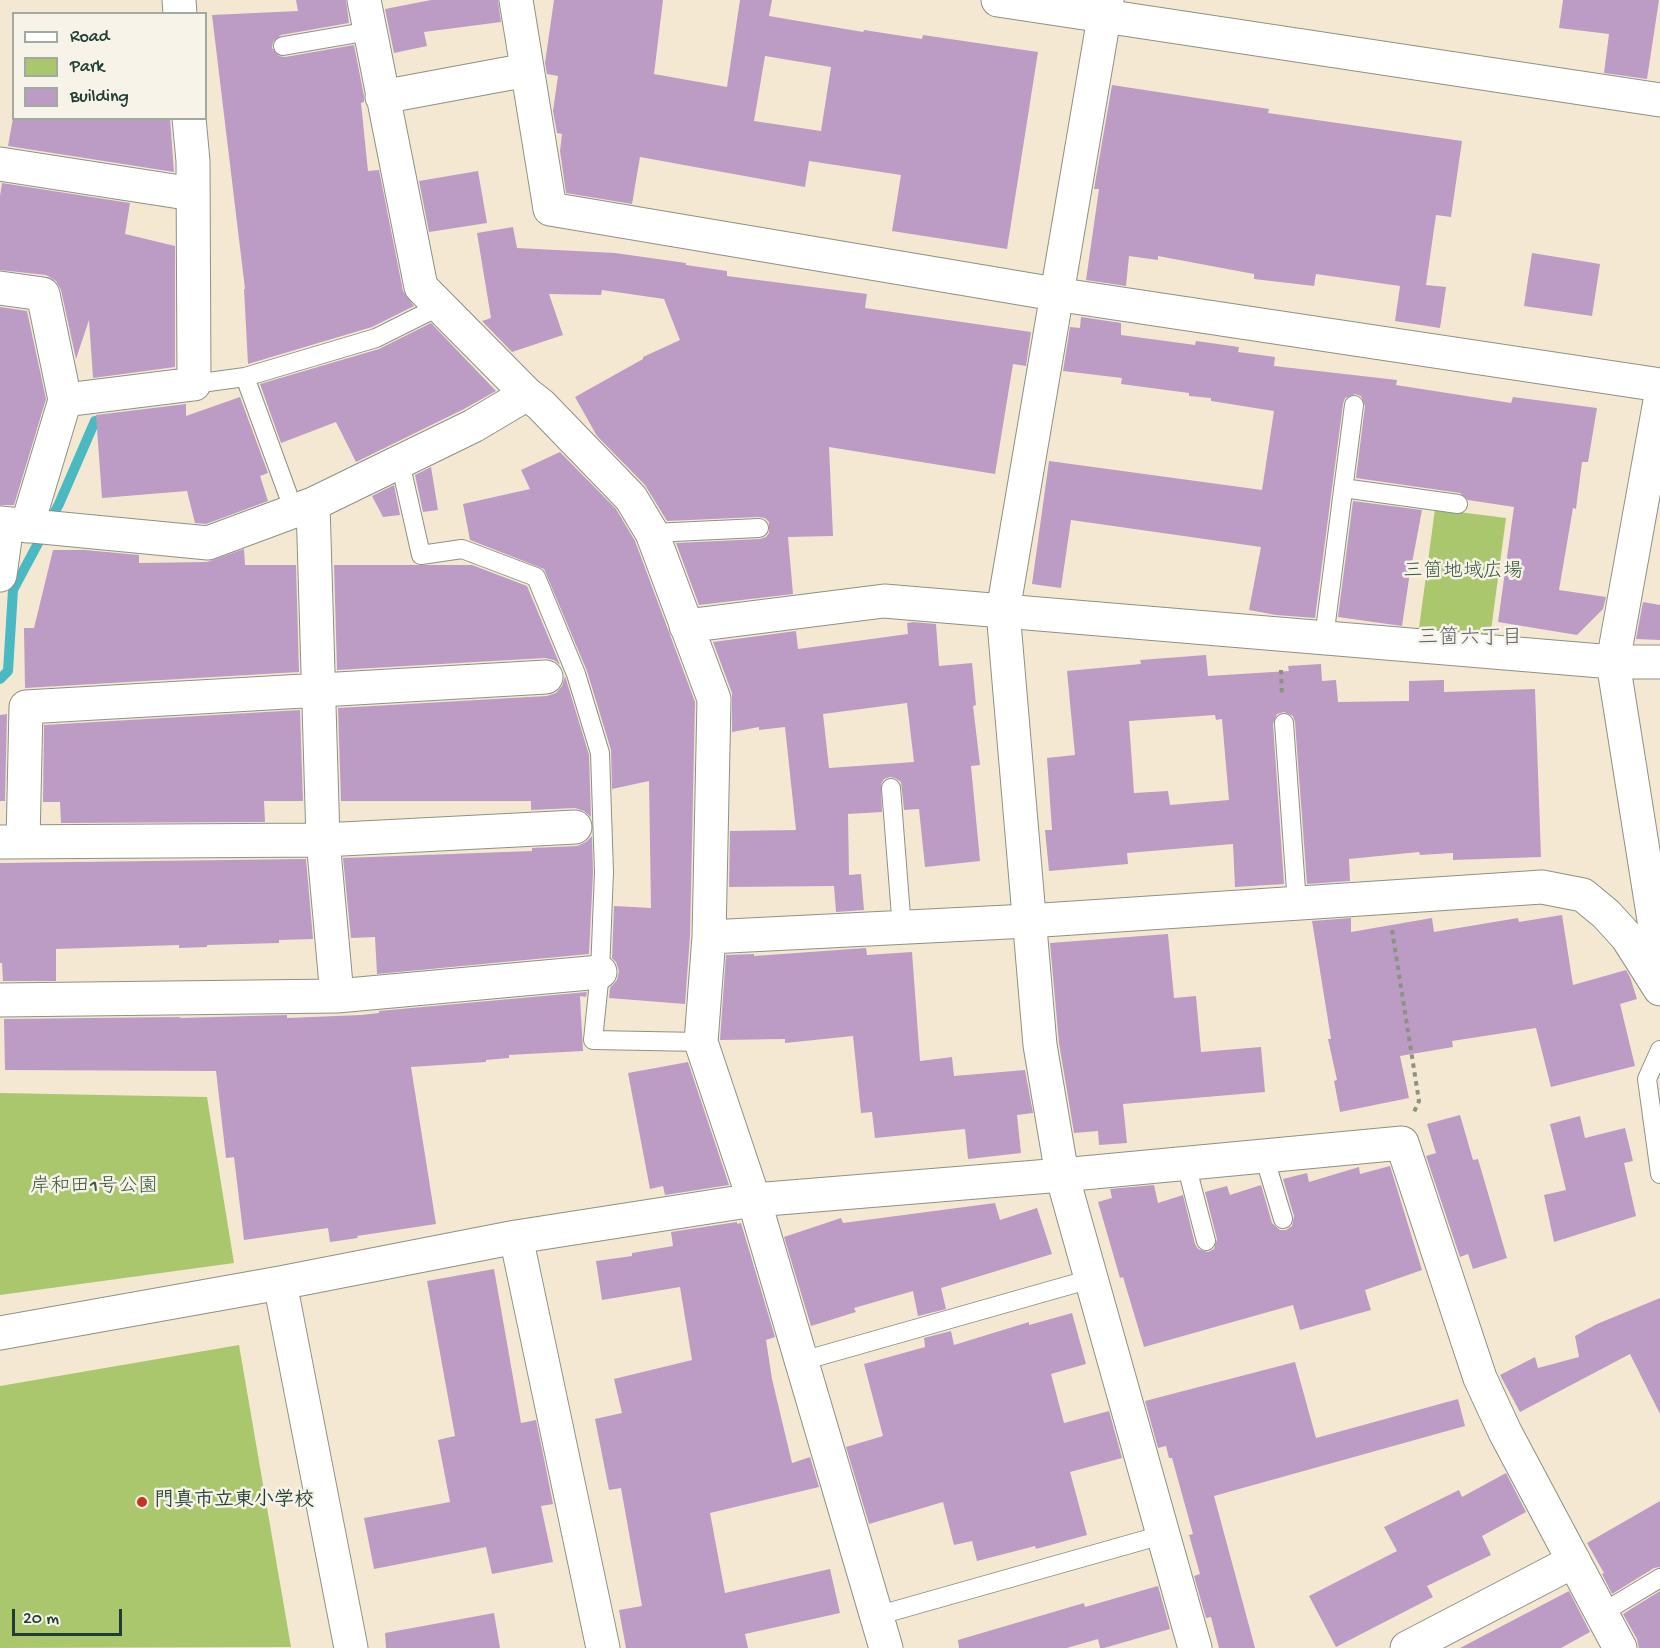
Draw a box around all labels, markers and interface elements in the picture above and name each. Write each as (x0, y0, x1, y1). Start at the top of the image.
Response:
legend (12, 12, 207, 120)
text: Road (70, 27, 109, 48)
text: Park (70, 57, 104, 78)
text: Building (70, 87, 129, 108)
park label: 三箇地域広場 (1403, 561, 1523, 585)
district label: 三箇六丁目 (1418, 627, 1522, 653)
park label: 岸和田1号公園 (30, 1176, 158, 1200)
place label: 門真市立東小学校 (154, 1490, 314, 1514)
marker: 門真市立東小学校 (135, 1495, 149, 1509)
scale bar (15, 1597, 124, 1635)
text: 20 m (23, 1609, 59, 1630)

